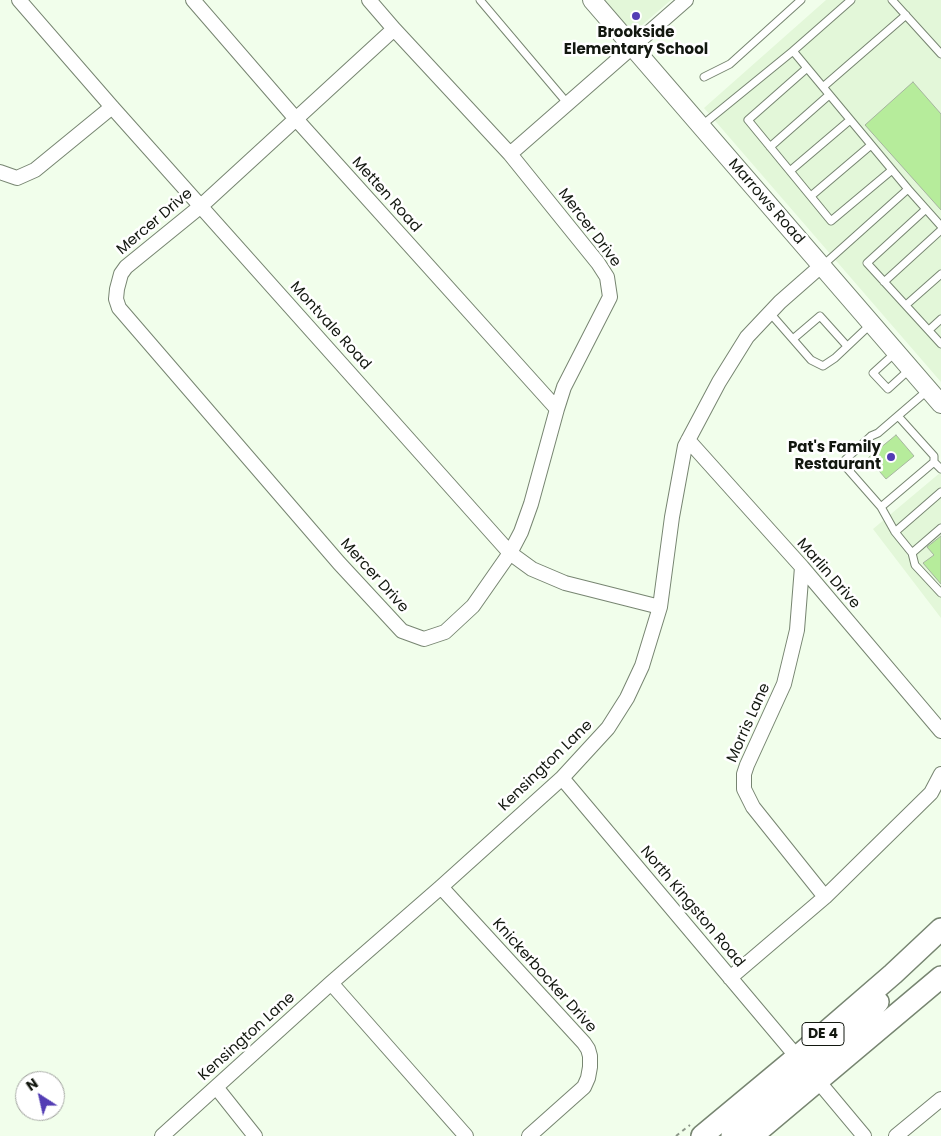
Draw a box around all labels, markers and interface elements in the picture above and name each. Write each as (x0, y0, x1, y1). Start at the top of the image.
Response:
marker: Brookside Elementary School (630, 10, 642, 22)
place label: Brookside Elementary School (564, 24, 708, 59)
street label: Metten Road (348, 154, 424, 236)
street label: Marrows Road (724, 156, 808, 248)
street label: Mercer Drive (113, 185, 197, 259)
street label: Mercer Drive (554, 185, 624, 271)
street label: Montvale Road (286, 278, 374, 374)
place label: Pat's Family Restaurant (788, 439, 881, 474)
marker: Pat's Family Restaurant (885, 451, 897, 463)
street label: Mercer Drive (336, 535, 412, 617)
street label: Marlin Drive (793, 535, 863, 613)
street label: Morris Lane (724, 681, 774, 765)
street label: Kensington Lane (495, 717, 597, 815)
street label: North Kingston Road (636, 843, 748, 971)
street label: Knickerbocker Drive (488, 915, 600, 1037)
street label: Kensington Lane (195, 989, 299, 1085)
road number: DE 4 (802, 1022, 844, 1046)
north arrow (15, 1071, 65, 1121)
text: N (22, 1073, 42, 1096)

